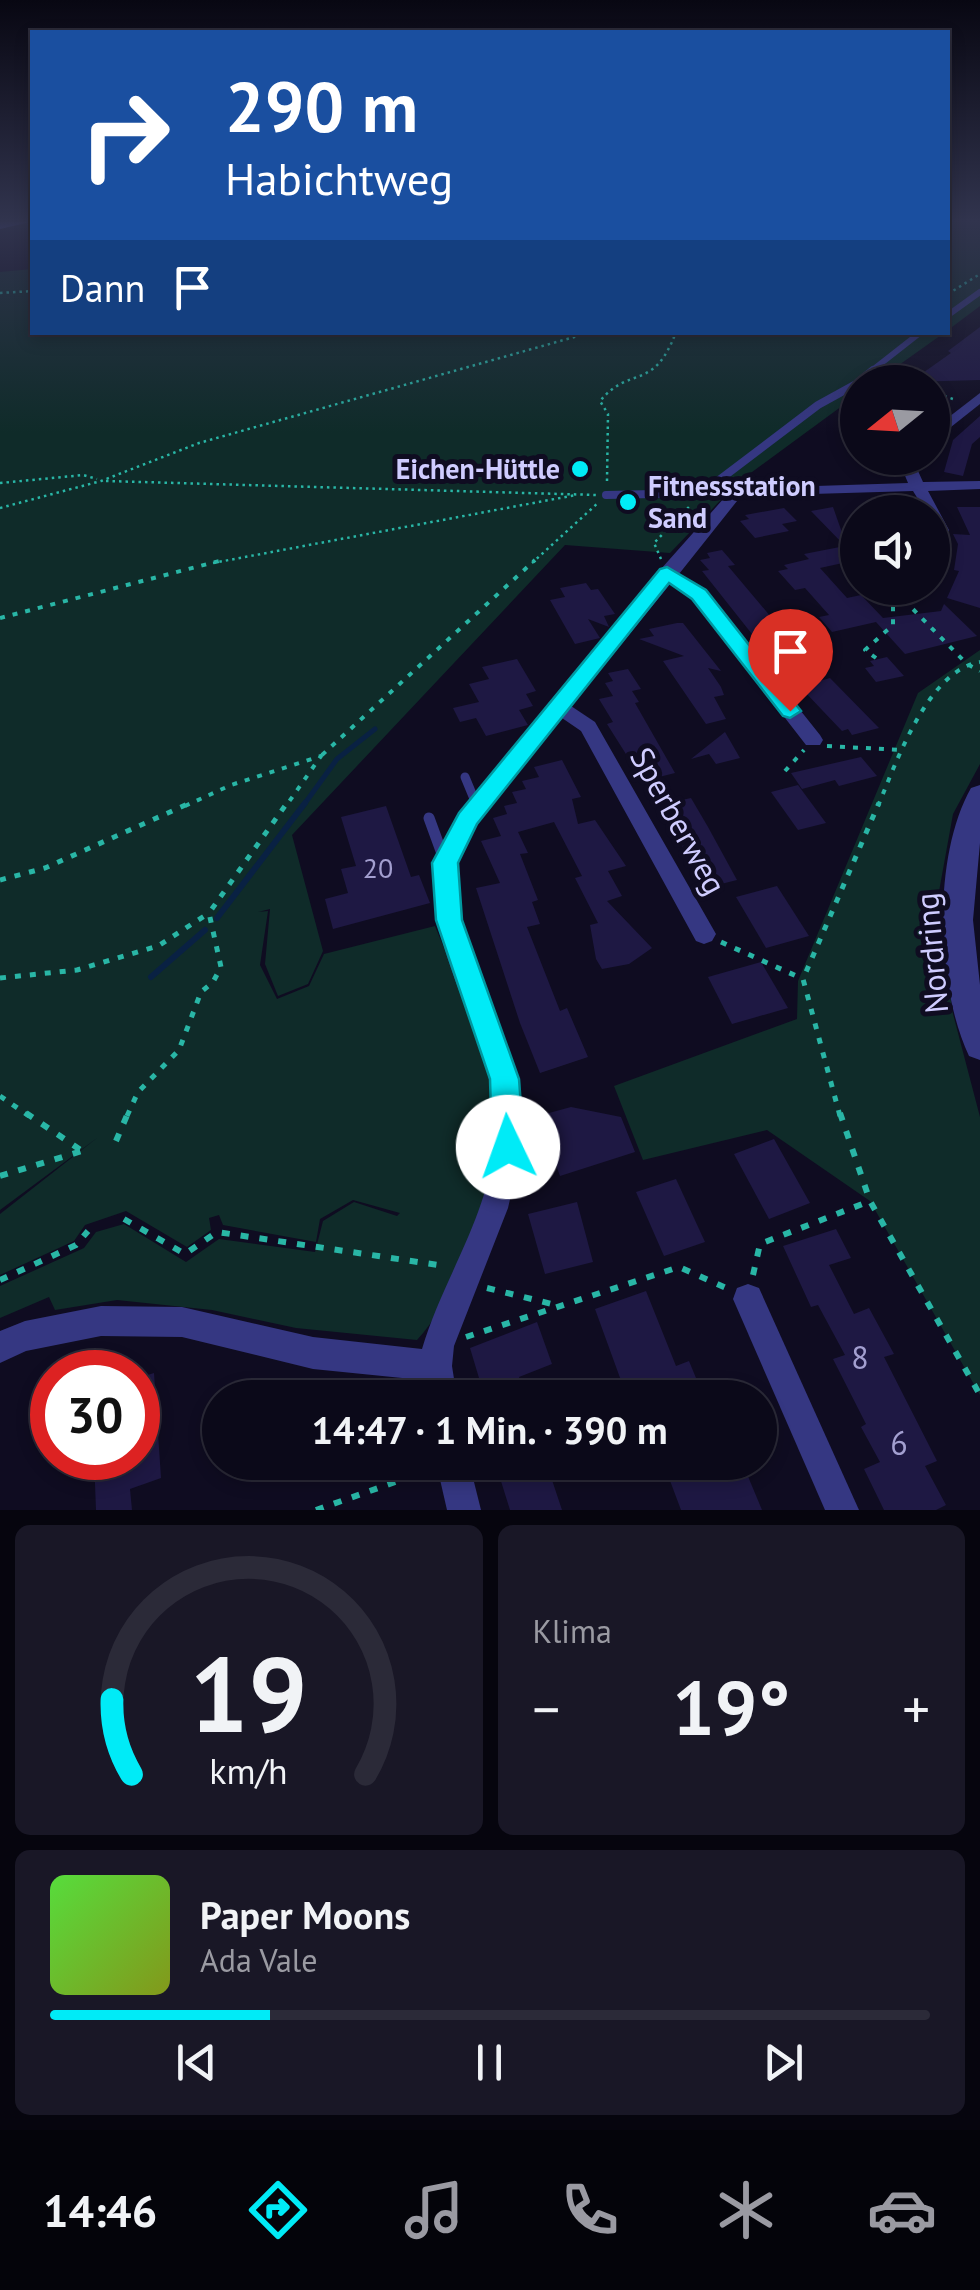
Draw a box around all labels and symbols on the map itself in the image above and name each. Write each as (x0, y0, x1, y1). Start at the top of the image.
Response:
north arrow (840, 365, 950, 475)
place label: Eichen-Hüttle (396, 450, 560, 487)
marker: Eichen-Hüttle (569, 458, 591, 480)
place label: Fitnessstation Sand (648, 467, 816, 536)
marker: Fitnessstation Sand (617, 491, 639, 513)
pin (748, 609, 833, 712)
street label: Sperberweg (621, 739, 737, 902)
house number: 20 (363, 849, 393, 886)
street label: Nordring (905, 891, 957, 1015)
position arrow (456, 1095, 560, 1199)
house number: 8 (851, 1336, 869, 1378)
speed limit sign: 30 (30, 1350, 160, 1480)
house number: 6 (890, 1422, 908, 1464)

